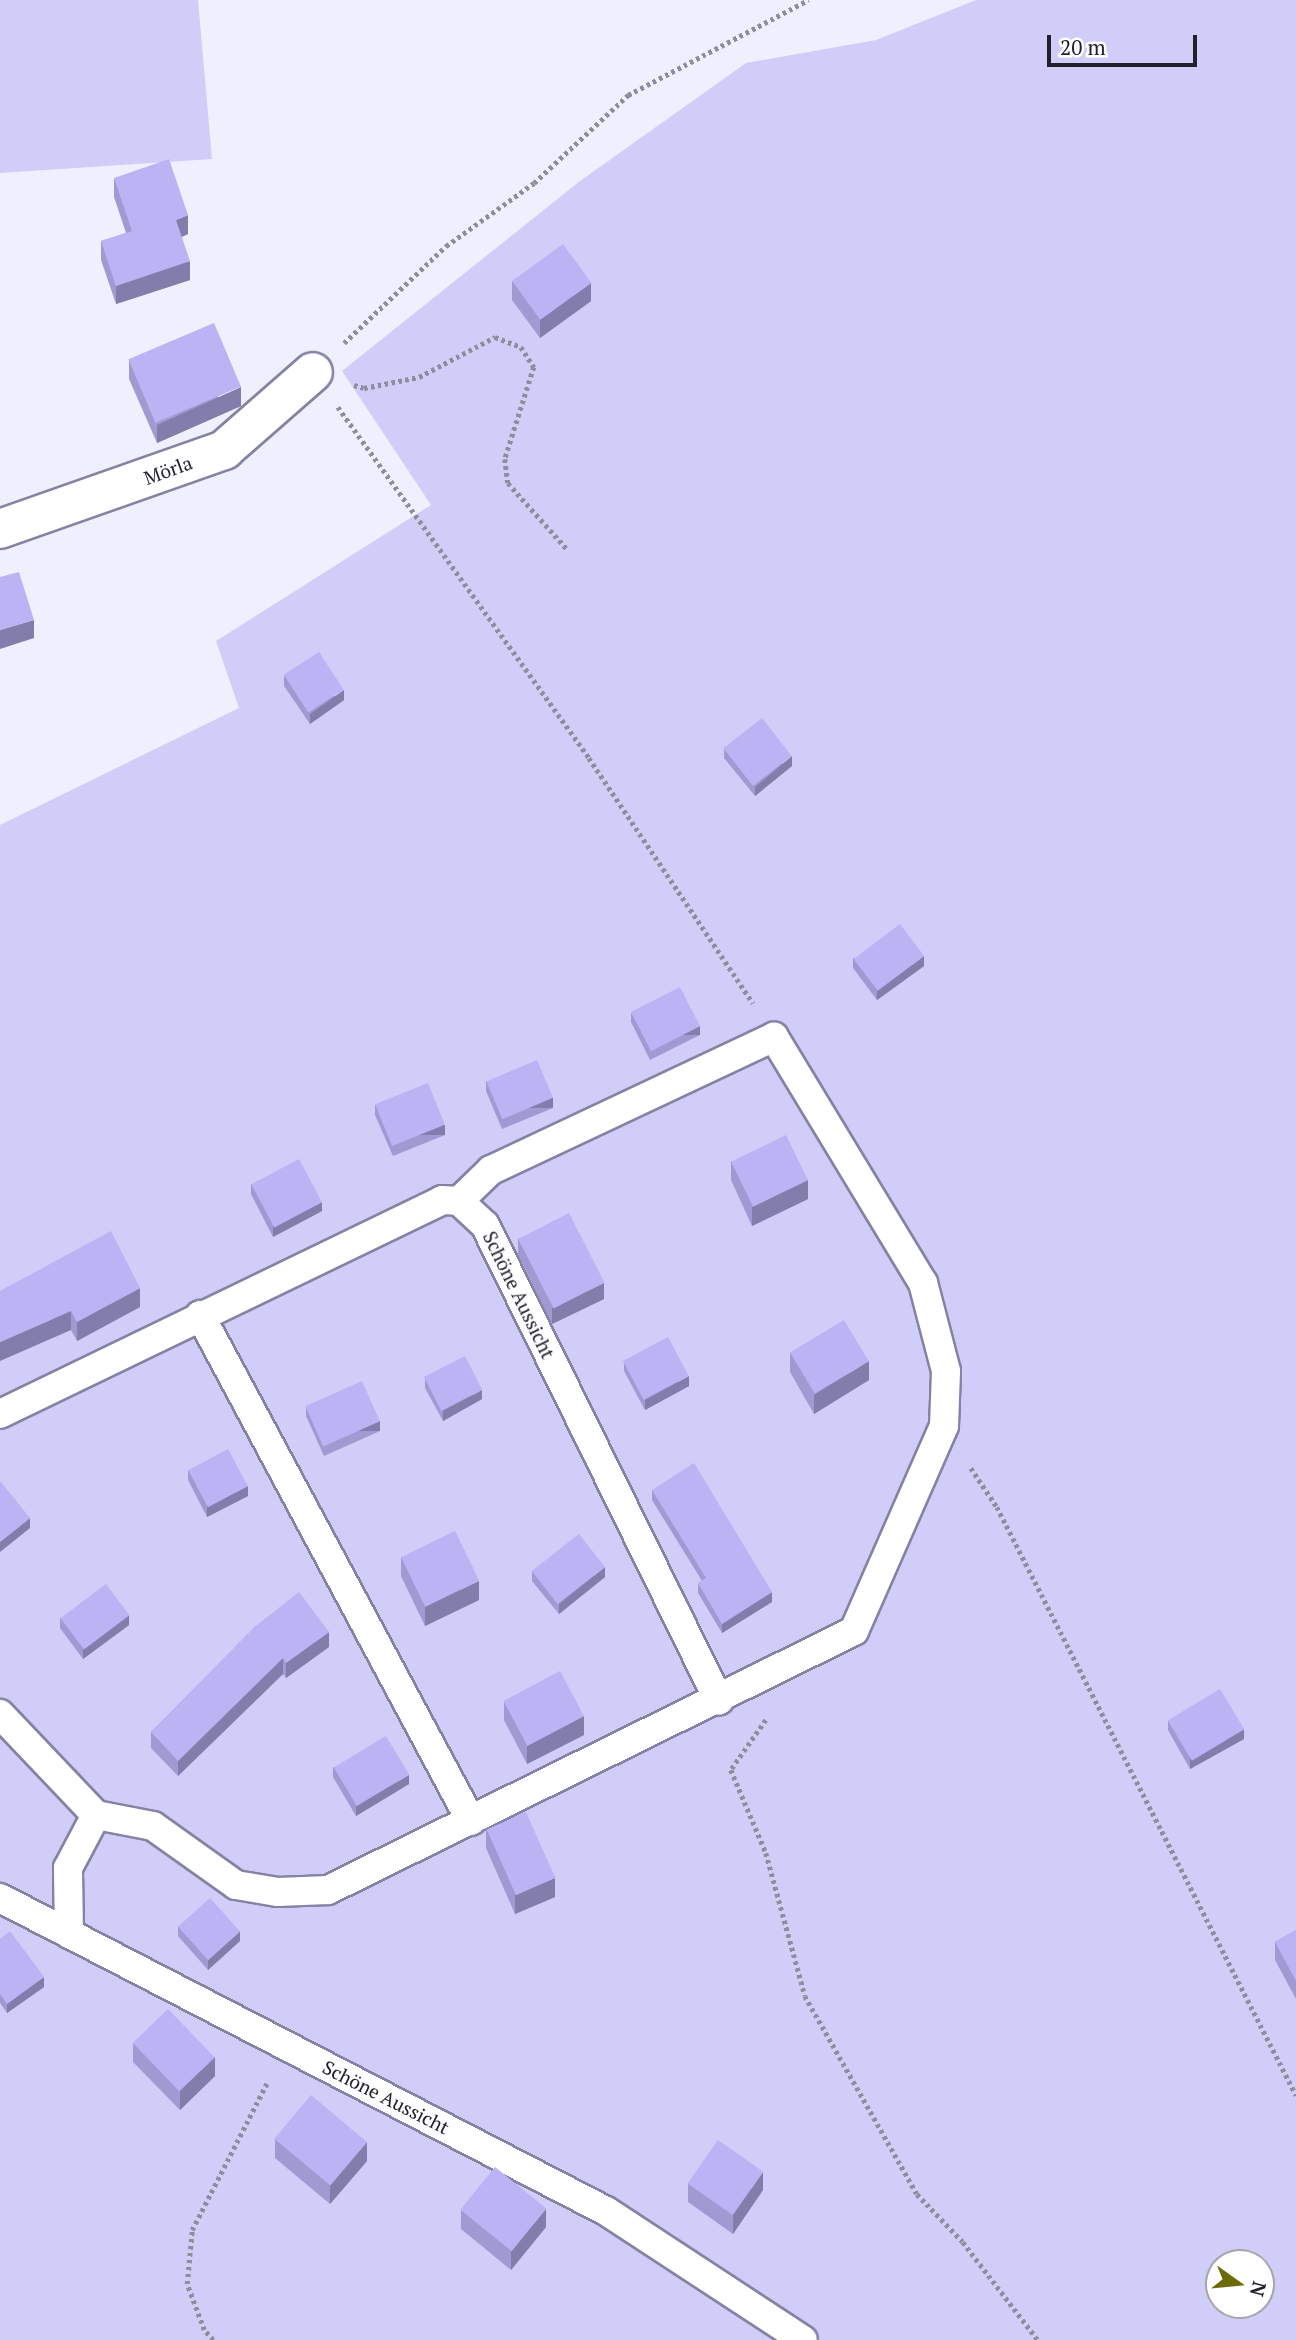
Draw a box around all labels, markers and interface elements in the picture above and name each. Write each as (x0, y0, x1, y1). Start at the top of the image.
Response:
scale bar (1051, 21, 1202, 65)
text: 20 m (1060, 33, 1106, 61)
street label: Mörla (141, 451, 195, 489)
street label: Schöne Aussicht (478, 1227, 560, 1363)
street label: Schöne Aussicht (319, 2055, 453, 2139)
north arrow (1205, 2249, 1275, 2319)
text: N (1245, 2279, 1273, 2299)

